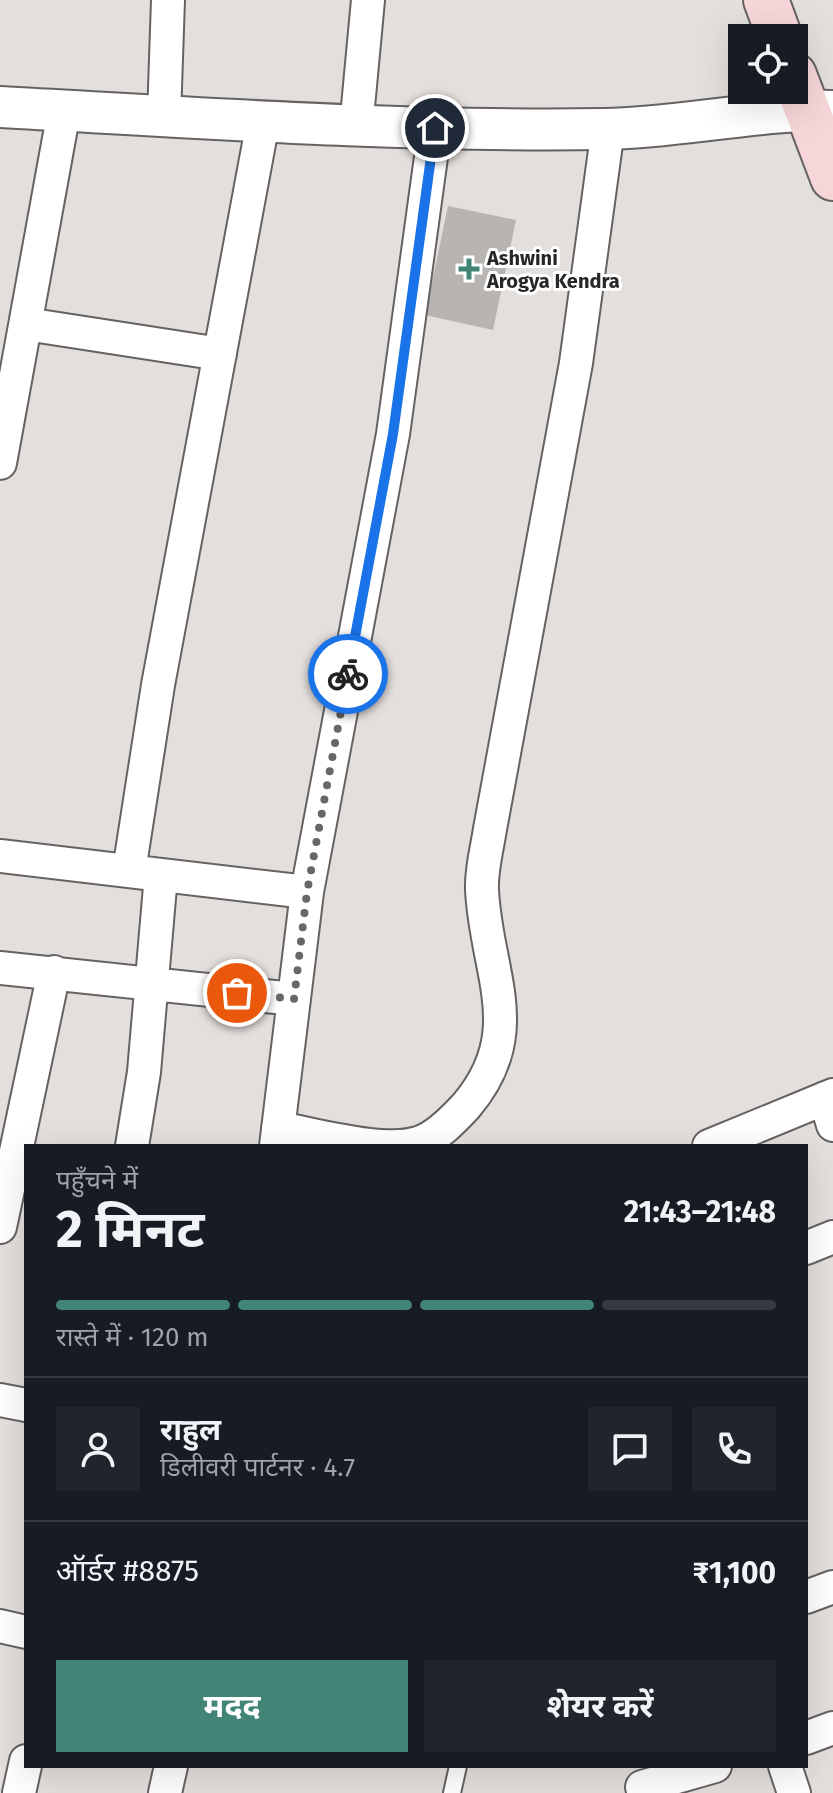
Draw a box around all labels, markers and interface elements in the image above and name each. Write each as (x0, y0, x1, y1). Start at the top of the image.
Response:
map controls (728, 24, 808, 104)
button: locate (728, 24, 808, 104)
pin (401, 94, 469, 162)
icon: home (413, 106, 457, 150)
place label: Ashwini Arogya Kendra (486, 246, 620, 293)
marker: Ashwini Arogya Kendra (458, 258, 480, 280)
courier (308, 634, 388, 714)
icon: bike (326, 652, 370, 696)
pin (203, 959, 271, 1027)
icon: bag (215, 971, 259, 1015)
text: पहुँचने में (56, 1165, 138, 1196)
text: 21:43–21:48 (624, 1194, 776, 1230)
text: 2 मिनट (56, 1198, 204, 1261)
text: रास्ते में · 120 m (56, 1322, 209, 1353)
button: person (56, 1407, 140, 1491)
button: chat (588, 1407, 672, 1491)
button: phone (692, 1407, 776, 1491)
text: राहुल (160, 1412, 221, 1448)
text: डिलीवरी पार्टनर · 4.7 (160, 1452, 355, 1483)
text: ऑर्डर #8875 (56, 1553, 199, 1589)
text: ₹1,100 (693, 1555, 776, 1591)
button: मदद (56, 1660, 408, 1752)
button: शेयर करें (424, 1660, 776, 1752)

